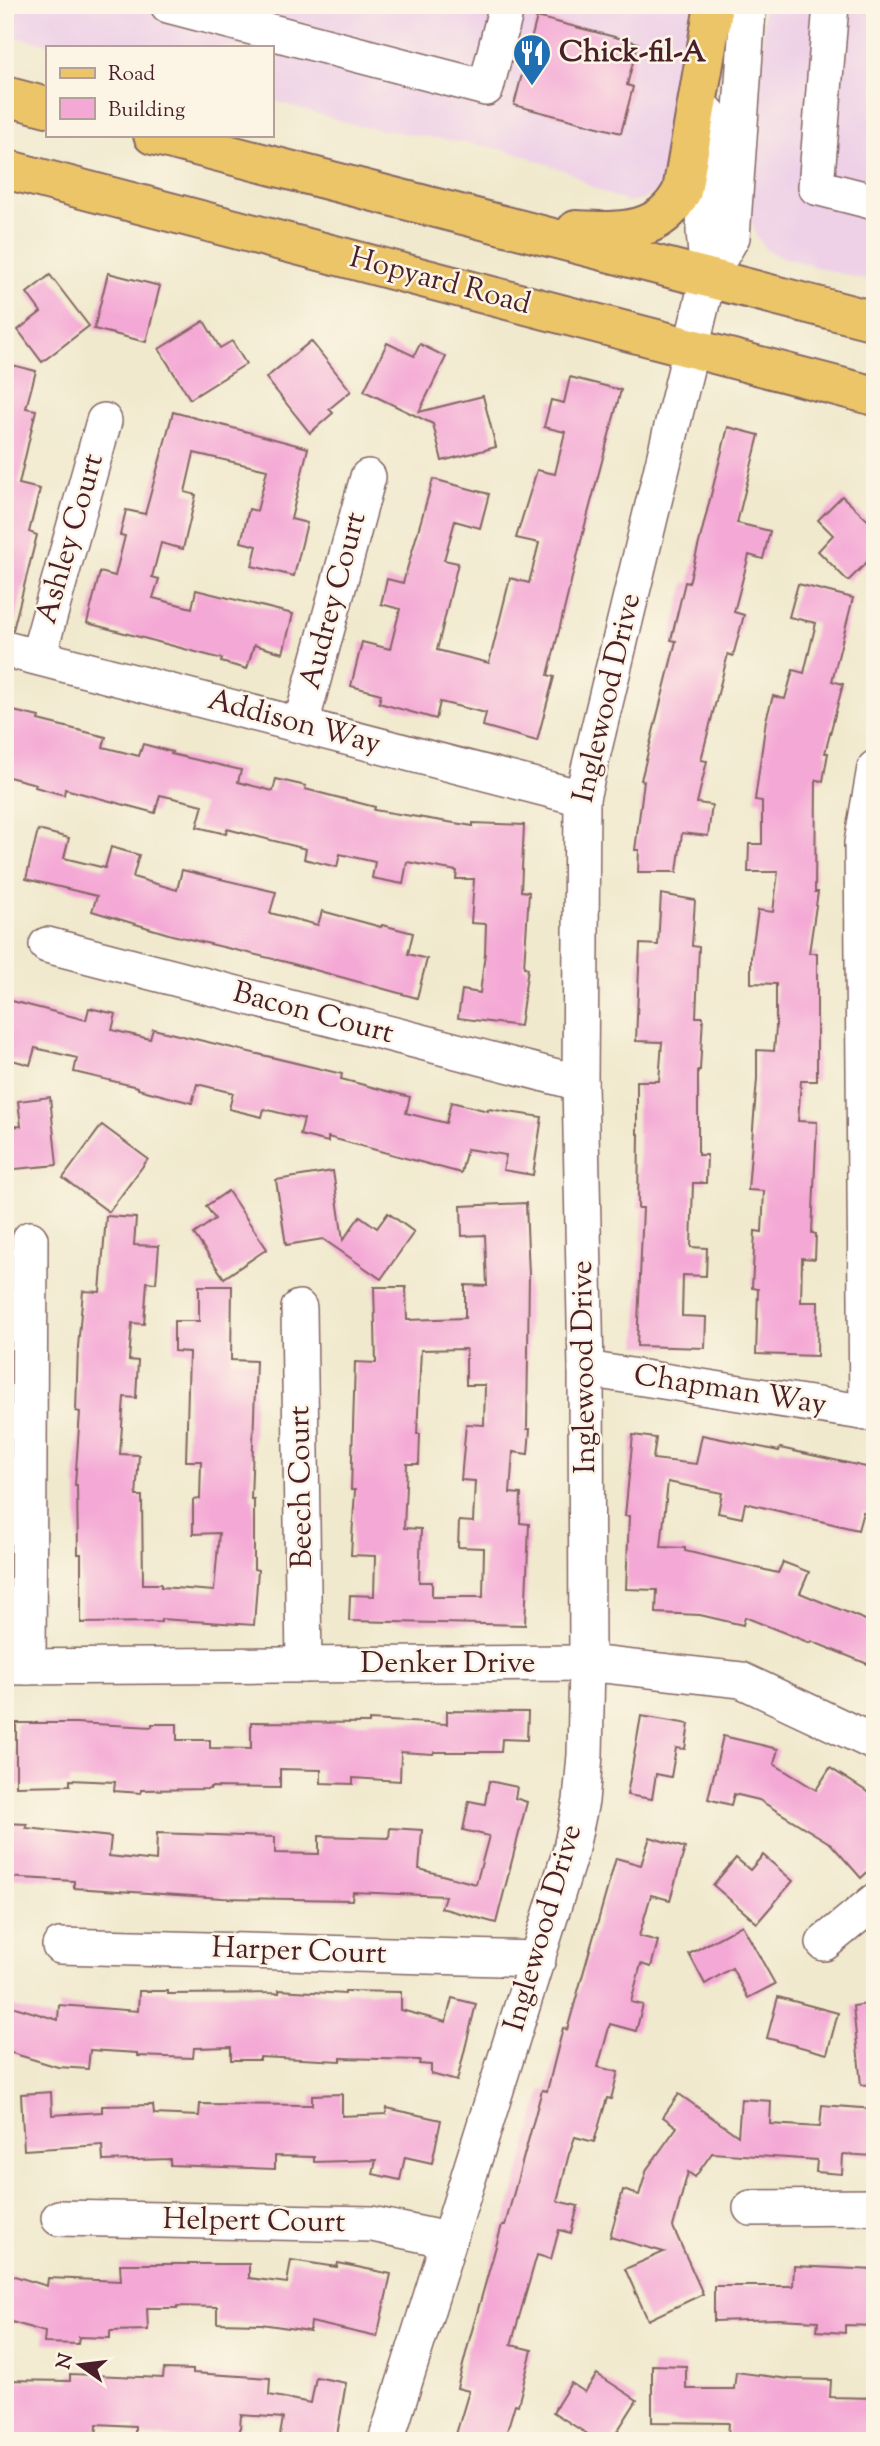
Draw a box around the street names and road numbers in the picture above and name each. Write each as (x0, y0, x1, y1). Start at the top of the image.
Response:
street label: Hopyard Road (345, 237, 535, 327)
street label: Ashley Court (26, 449, 116, 629)
street label: Audrey Court (290, 508, 378, 694)
street label: Inglewood Drive (563, 589, 653, 807)
street label: Addison Way (203, 679, 385, 767)
street label: Bacon Court (228, 972, 398, 1056)
street label: Inglewood Drive (562, 1260, 608, 1474)
street label: Chapman Way (630, 1355, 830, 1427)
street label: Beech Court (279, 1405, 325, 1569)
street label: Denker Drive (360, 1643, 536, 1686)
street label: Inglewood Drive (494, 1819, 594, 2037)
street label: Harper Court (211, 1927, 387, 1977)
street label: Helpert Court (162, 2199, 346, 2245)

